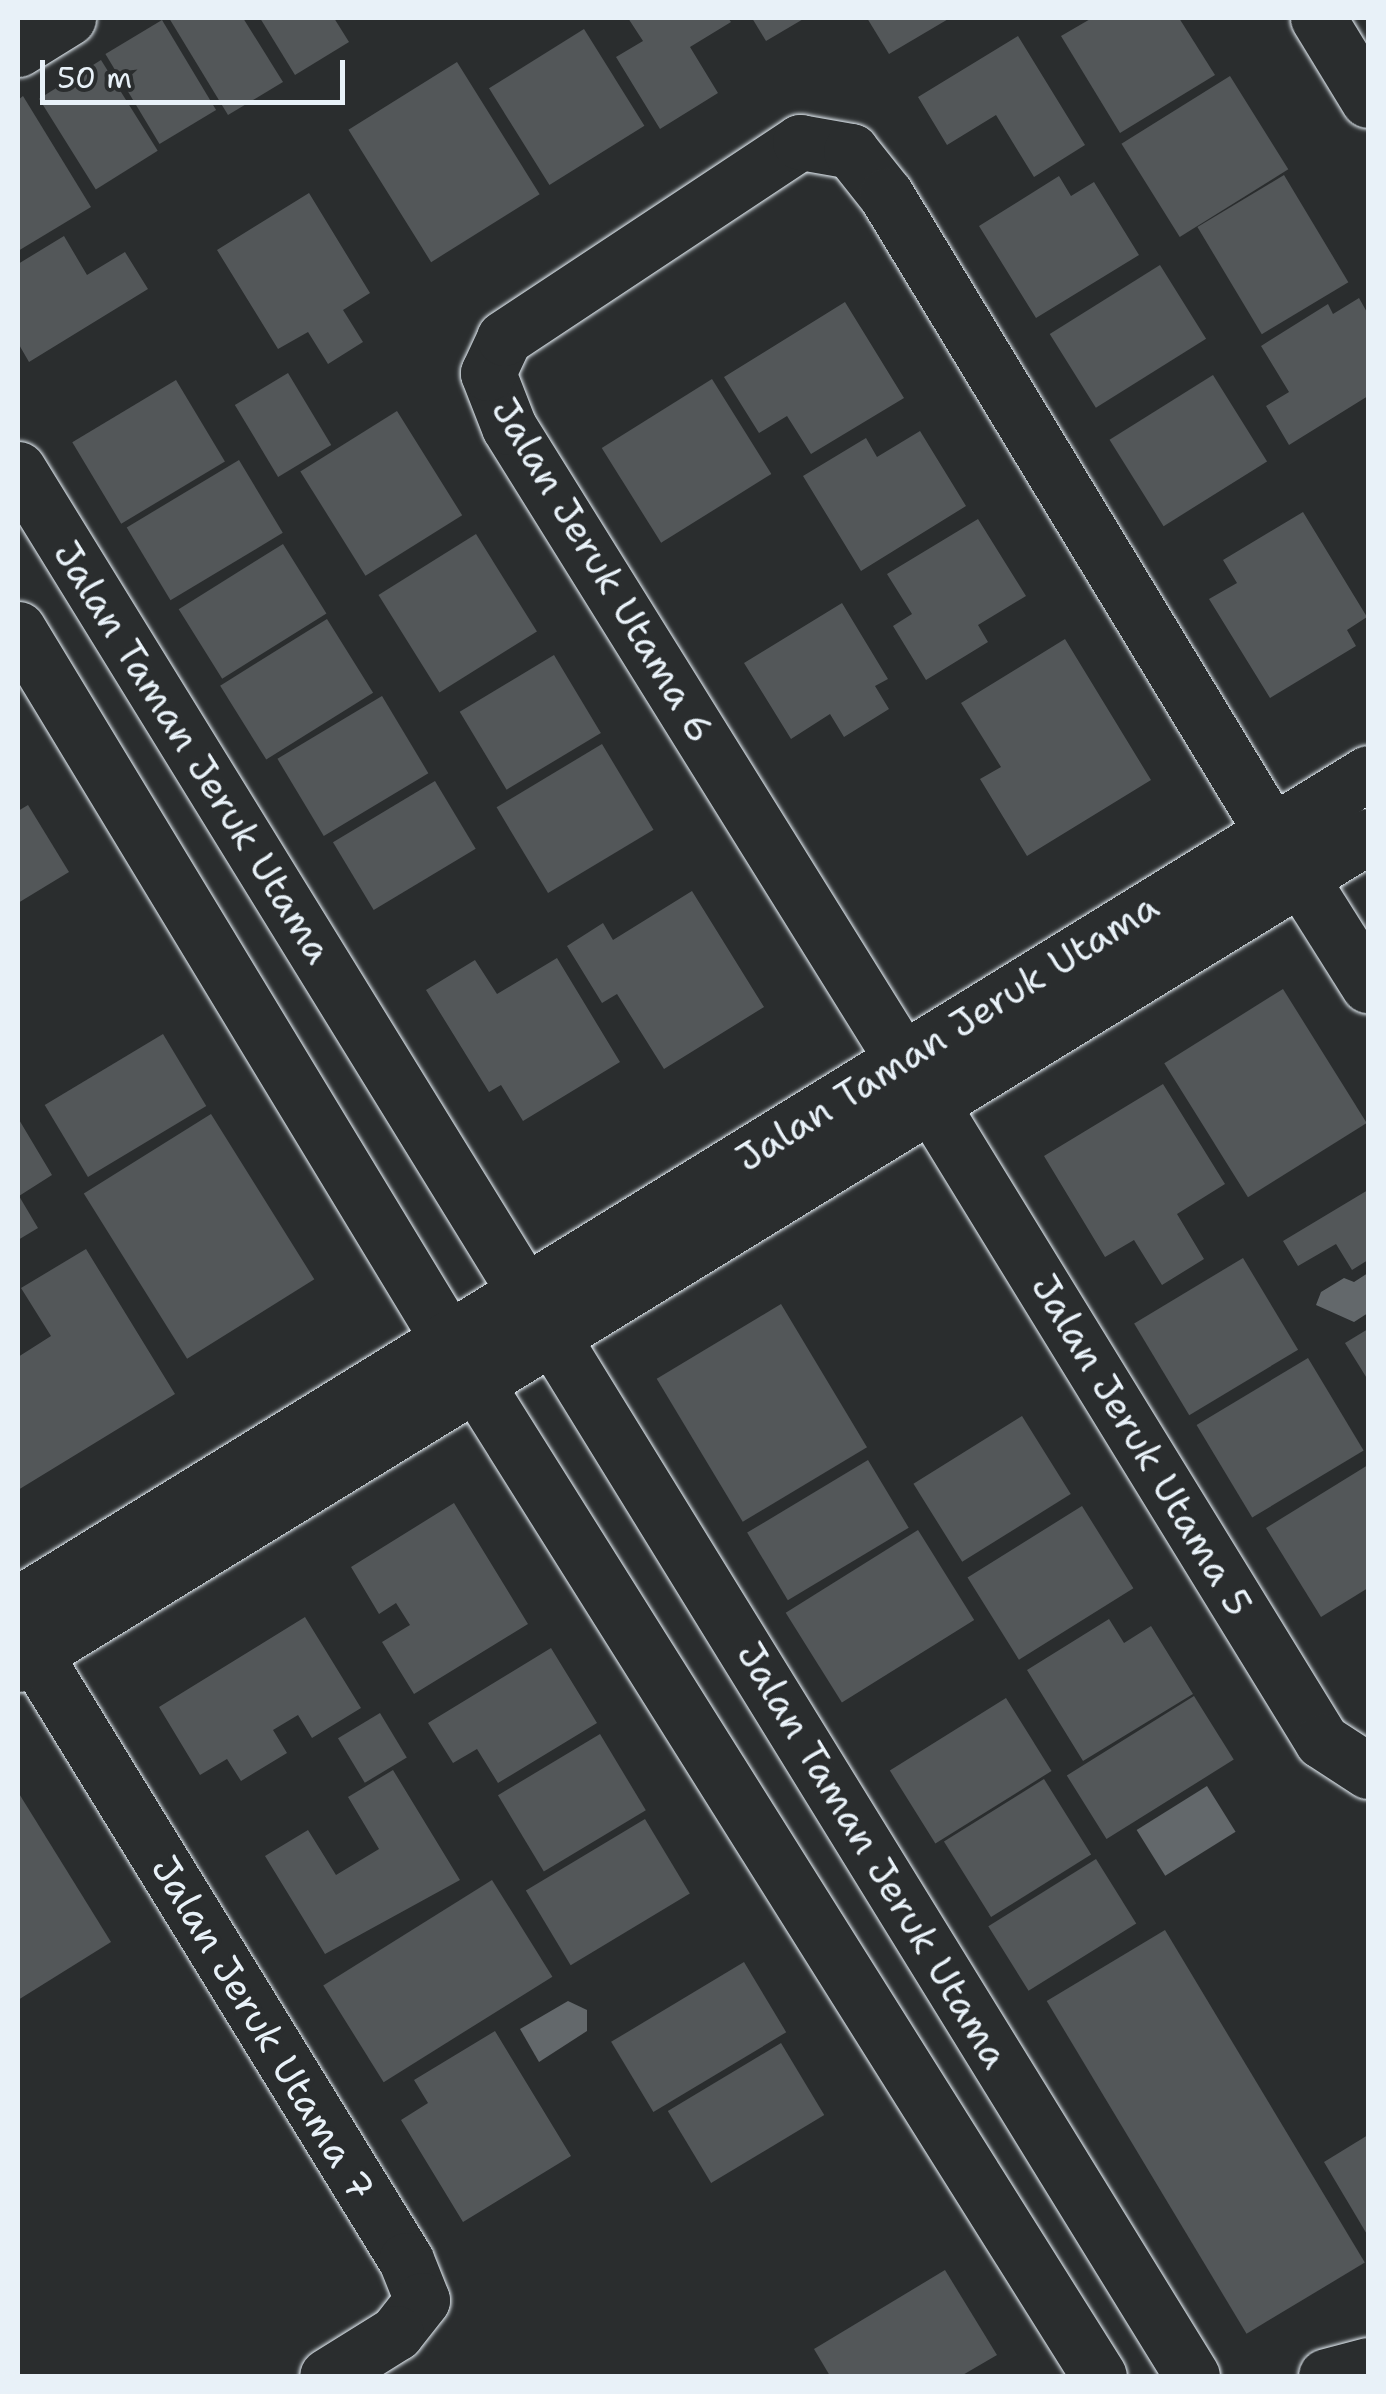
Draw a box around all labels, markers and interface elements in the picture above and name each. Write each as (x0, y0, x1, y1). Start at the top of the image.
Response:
scale bar (45, 40, 350, 102)
text: 50 m (57, 57, 132, 98)
street label: Jalan Jeruk Utama 6 (482, 389, 724, 751)
street label: Jalan Taman Jeruk Utama (44, 532, 342, 972)
street label: Jalan Taman Jeruk Utama (727, 883, 1167, 1181)
street label: Jalan Jeruk Utama 5 (1022, 1266, 1262, 1624)
street label: Jalan Taman Jeruk Utama (727, 1633, 1019, 2077)
street label: Jalan Jeruk Utama 7 (142, 1847, 384, 2209)

